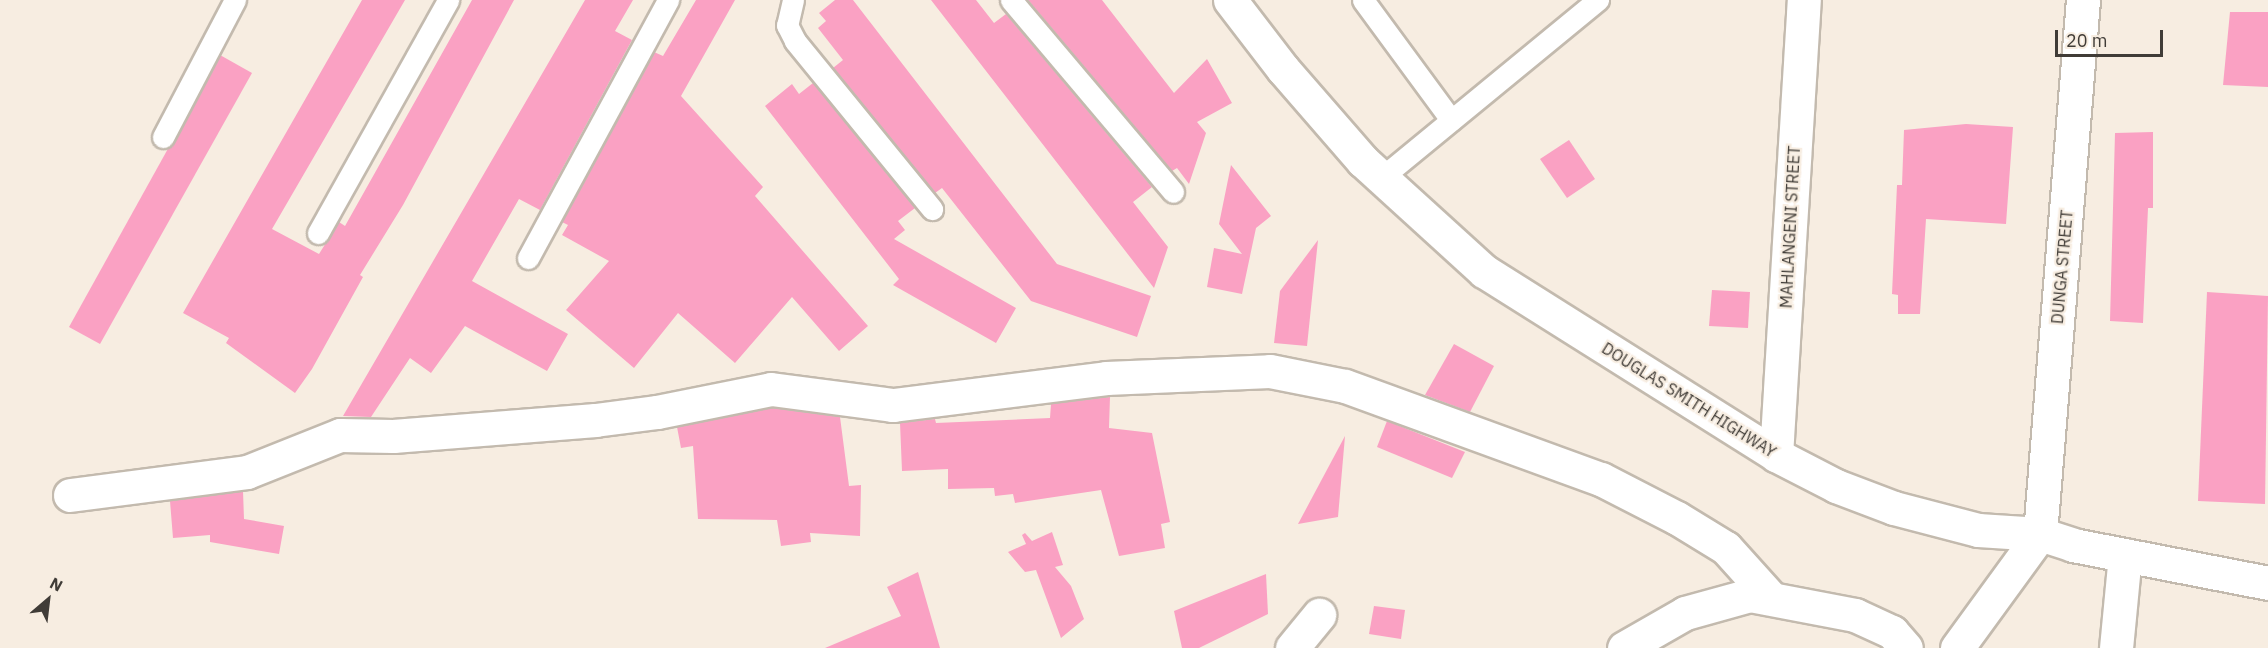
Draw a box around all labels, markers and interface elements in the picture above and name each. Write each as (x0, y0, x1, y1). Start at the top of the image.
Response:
scale bar (2058, 18, 2166, 56)
text: 20 m (2066, 29, 2108, 52)
street label: MAHLANGENI STREET (1776, 145, 1804, 309)
street label: DUNGA STREET (2047, 209, 2077, 325)
street label: DOUGLAS SMITH HIGHWAY (1598, 338, 1780, 462)
north arrow (18, 570, 78, 630)
text: N (47, 573, 66, 596)

